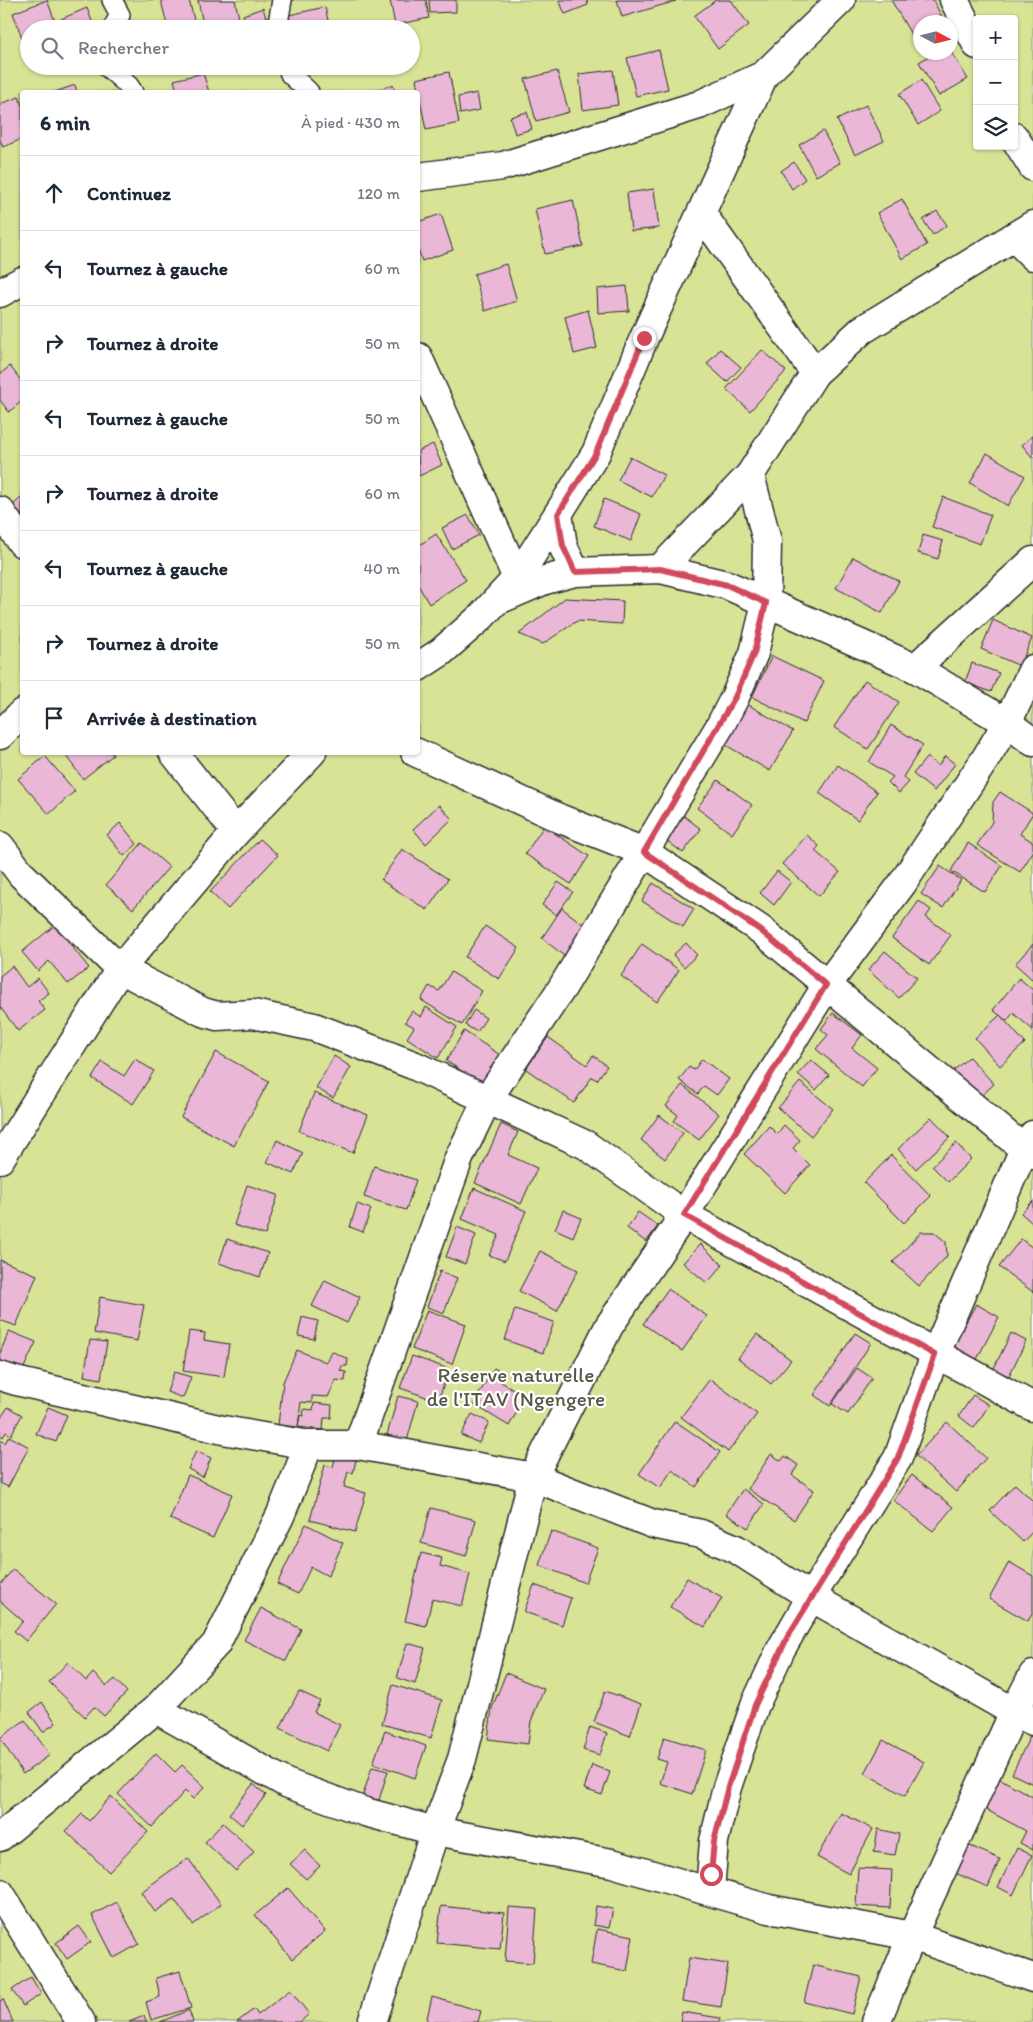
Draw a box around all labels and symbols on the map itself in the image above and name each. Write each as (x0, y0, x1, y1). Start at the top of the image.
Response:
north arrow (913, 15, 958, 60)
route end (633, 327, 656, 350)
park label: Réserve naturelle de l'ITAV (Ngengere (427, 1362, 605, 1411)
route start (700, 1863, 723, 1886)

